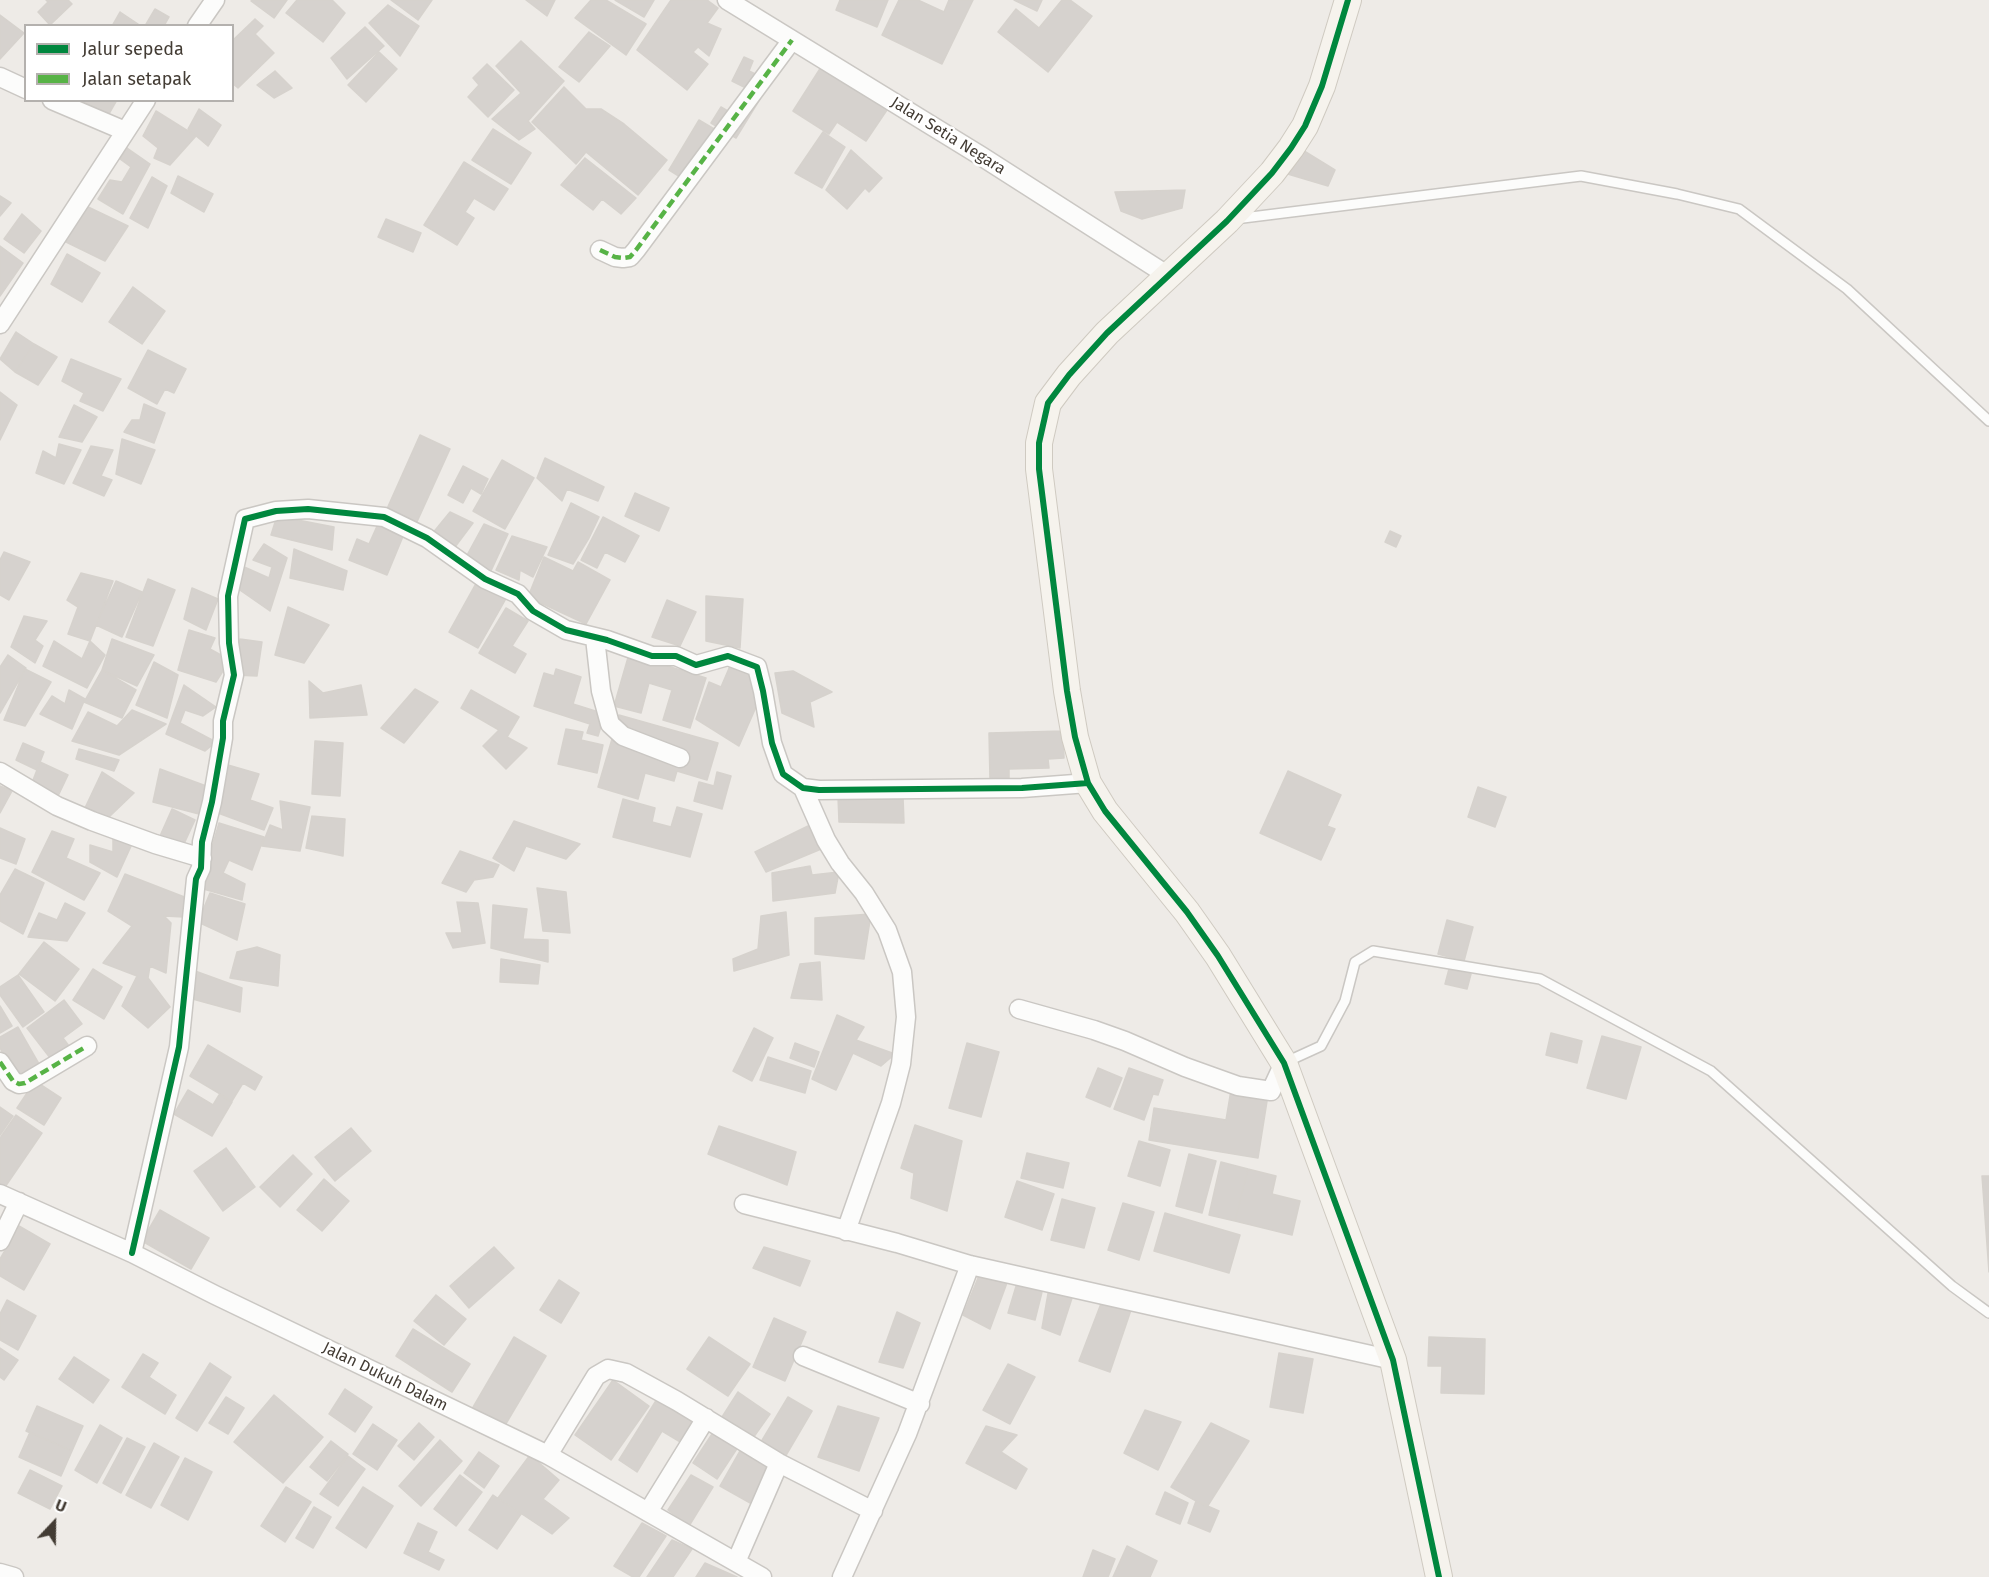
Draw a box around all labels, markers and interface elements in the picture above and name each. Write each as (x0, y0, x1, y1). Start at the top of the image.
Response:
legend (24, 24, 234, 102)
text: Jalur sepeda (82, 38, 184, 60)
text: Jalan setapak (82, 68, 191, 90)
street label: Jalan Setia Negara (887, 93, 1009, 179)
street label: Jalan Dukuh Dalam (319, 1338, 451, 1416)
north arrow (24, 1493, 84, 1553)
text: U (53, 1495, 69, 1517)

